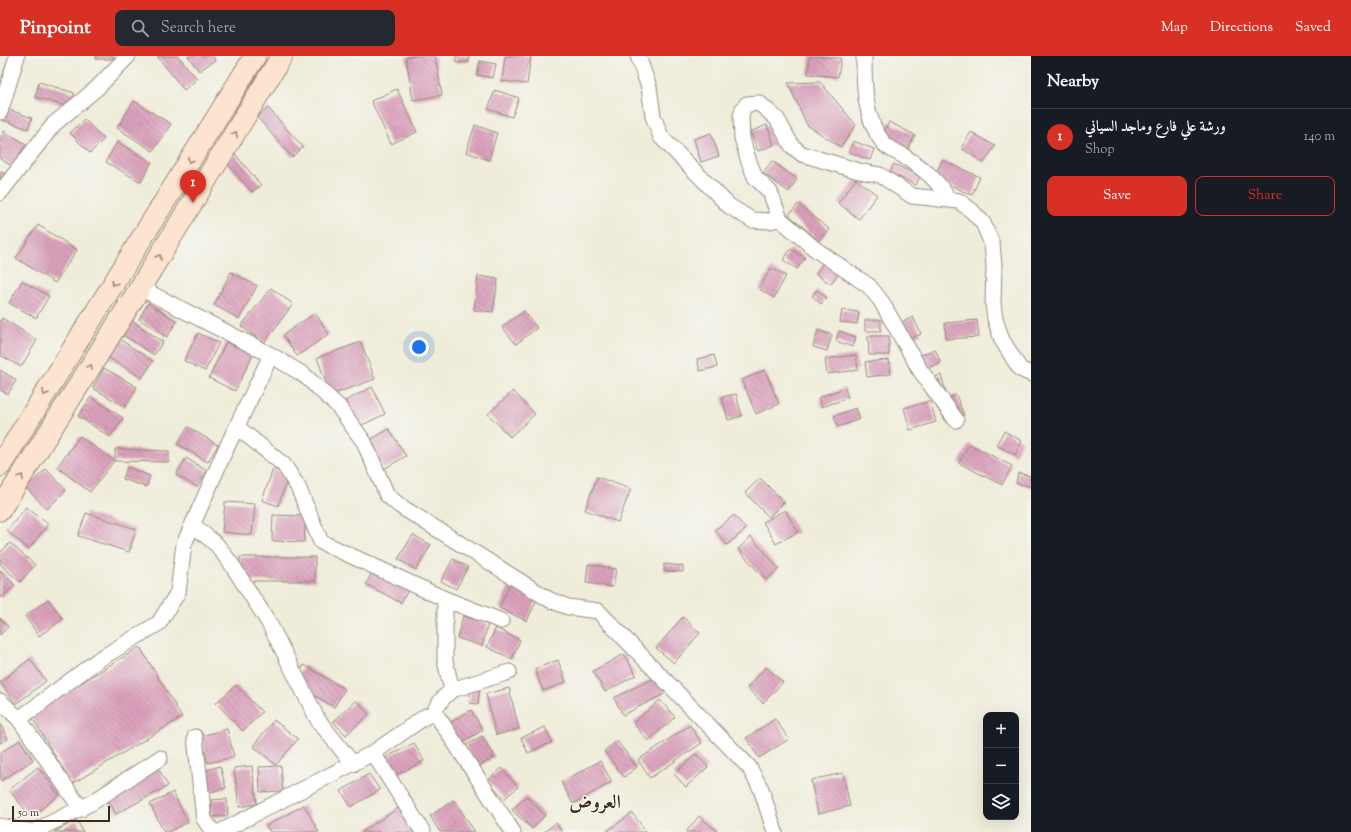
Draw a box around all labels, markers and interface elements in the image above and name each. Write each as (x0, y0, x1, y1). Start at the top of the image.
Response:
search box (115, 10, 395, 46)
text: Pinpoint (20, 15, 91, 42)
icon: search (129, 17, 151, 39)
text: Search here (161, 18, 236, 39)
text: Map (1161, 18, 1188, 38)
text: Directions (1210, 18, 1273, 38)
text: Saved (1295, 18, 1331, 38)
text: Nearby (1047, 70, 1099, 94)
text: ورشة علي فارع وماجد السياني (1085, 117, 1226, 138)
text: 1 (1058, 128, 1062, 146)
text: 140 m (1304, 128, 1335, 146)
one-way arrow (230, 131, 237, 138)
text: Shop (1085, 141, 1114, 159)
one-way arrow (188, 156, 195, 163)
pin: 1 (180, 170, 206, 203)
button: Save (1047, 176, 1187, 216)
button: Share (1195, 176, 1335, 216)
one-way arrow (155, 254, 162, 261)
one-way arrow (111, 279, 119, 286)
your location (409, 337, 429, 357)
one-way arrow (86, 364, 93, 371)
one-way arrow (43, 389, 50, 396)
one-way arrow (16, 474, 24, 481)
map controls (983, 712, 1019, 820)
button: + (983, 712, 1019, 748)
button: − (983, 748, 1019, 784)
button: layers (983, 784, 1019, 820)
district label: العروض (569, 790, 621, 817)
scale bar (12, 804, 110, 823)
text: 50 m (18, 805, 39, 821)

